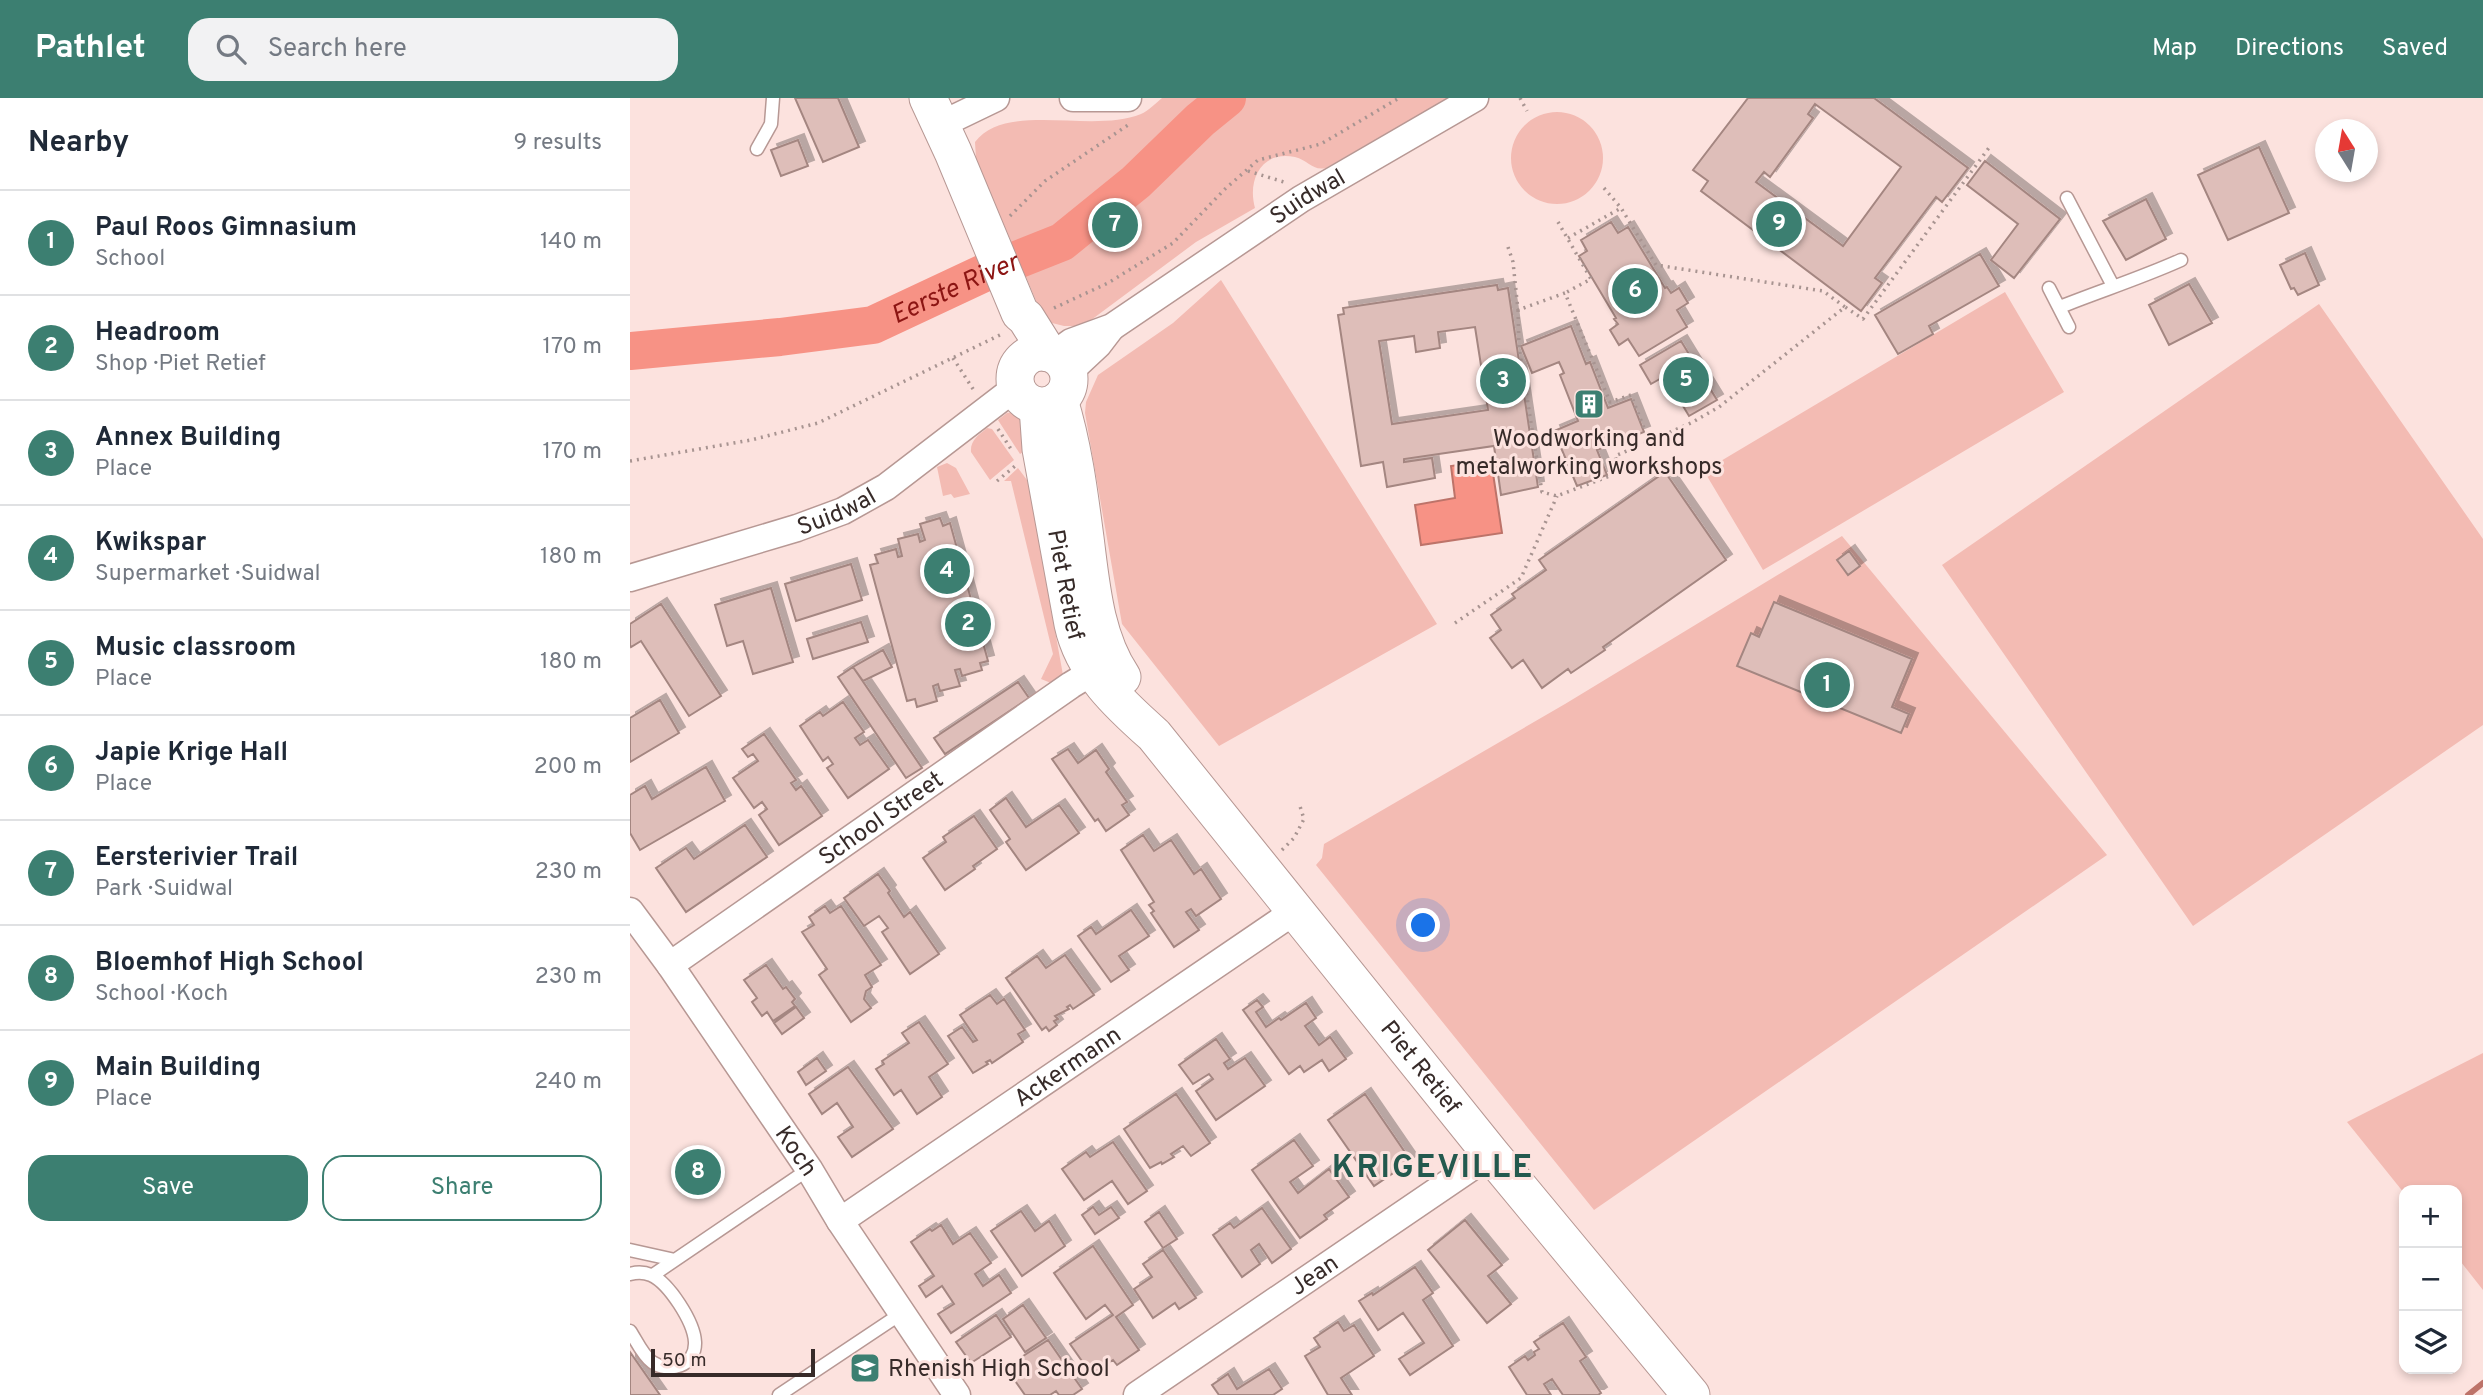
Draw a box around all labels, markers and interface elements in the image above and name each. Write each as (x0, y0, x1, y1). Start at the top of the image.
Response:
search box (188, 18, 678, 81)
text: Pathlet (35, 28, 146, 70)
icon: search (212, 30, 250, 68)
text: Search here (268, 33, 407, 66)
text: Map (2152, 34, 2197, 64)
text: Directions (2235, 34, 2344, 64)
text: Saved (2382, 34, 2448, 64)
north arrow (2315, 119, 2378, 182)
text: Nearby (28, 125, 129, 162)
text: 9 results (514, 129, 602, 158)
street label: Suidwal (1265, 163, 1352, 233)
pin: 9 (1756, 198, 1802, 250)
pin: 7 (1092, 199, 1138, 251)
text: Paul Roos Gimnasium (95, 212, 357, 245)
text: 1 (46, 228, 56, 257)
text: 140 m (540, 228, 602, 257)
text: School (95, 245, 165, 274)
water label: Eerste River (886, 246, 1026, 333)
pin: 6 (1612, 265, 1658, 317)
text: Headroom (95, 317, 220, 350)
text: 2 (44, 333, 58, 362)
text: 170 m (543, 333, 602, 362)
text: Shop · Piet Retief (95, 350, 266, 379)
pin: 5 (1663, 354, 1709, 406)
pin: 3 (1480, 355, 1526, 407)
building icon: Woodworking and metalworking workshops (1572, 387, 1606, 421)
text: Annex Building (95, 422, 281, 455)
place label: Woodworking and metalworking workshops (1455, 425, 1723, 483)
text: 3 (44, 438, 58, 467)
text: 170 m (543, 438, 602, 467)
text: Place (95, 455, 152, 484)
street label: Suidwal (793, 482, 882, 544)
text: Kwikspar (95, 527, 206, 560)
street label: Piet Retief (1039, 527, 1090, 645)
text: 4 (44, 543, 58, 572)
text: 180 m (540, 543, 602, 572)
pin: 4 (924, 545, 970, 597)
text: Supermarket · Suidwal (95, 560, 321, 589)
pin: 2 (945, 598, 991, 650)
text: Music classroom (95, 632, 296, 665)
text: 5 (44, 648, 58, 677)
text: 180 m (540, 648, 602, 677)
pin: 1 (1804, 659, 1850, 711)
text: Place (95, 665, 152, 694)
text: Japie Krige Hall (95, 737, 288, 770)
text: 6 (44, 753, 58, 782)
text: 200 m (534, 753, 602, 782)
street label: School Street (814, 766, 950, 873)
text: Place (95, 770, 152, 799)
text: Eersterivier Trail (95, 842, 298, 875)
text: 7 (45, 858, 57, 887)
text: 230 m (535, 858, 602, 887)
text: Park · Suidwal (95, 875, 233, 904)
your location (1406, 908, 1440, 942)
text: Bloemhof High School (95, 947, 364, 980)
text: 8 (44, 963, 58, 992)
text: 230 m (535, 963, 602, 992)
text: School · Koch (95, 980, 228, 1009)
street label: Piet Retief (1373, 1015, 1466, 1121)
street label: Ackermann (1009, 1021, 1128, 1115)
text: Main Building (95, 1052, 261, 1085)
text: 9 (44, 1068, 58, 1097)
text: 240 m (534, 1068, 602, 1097)
text: Place (95, 1085, 152, 1114)
street label: Koch (767, 1121, 823, 1183)
pin: 8 (675, 1146, 721, 1198)
district label: KRIGEVILLE (1332, 1149, 1534, 1189)
button: Save (28, 1155, 308, 1221)
button: Share (322, 1155, 602, 1221)
map controls (2399, 1185, 2462, 1374)
button: + (2399, 1185, 2462, 1248)
button: − (2399, 1248, 2462, 1311)
street label: Jean (1285, 1249, 1345, 1303)
button: layers (2399, 1311, 2462, 1374)
scale bar (651, 1346, 816, 1378)
text: 50 m (662, 1349, 707, 1373)
school or university icon: Rhenish High School (848, 1351, 882, 1385)
place label: Rhenish High School (888, 1355, 1110, 1385)

